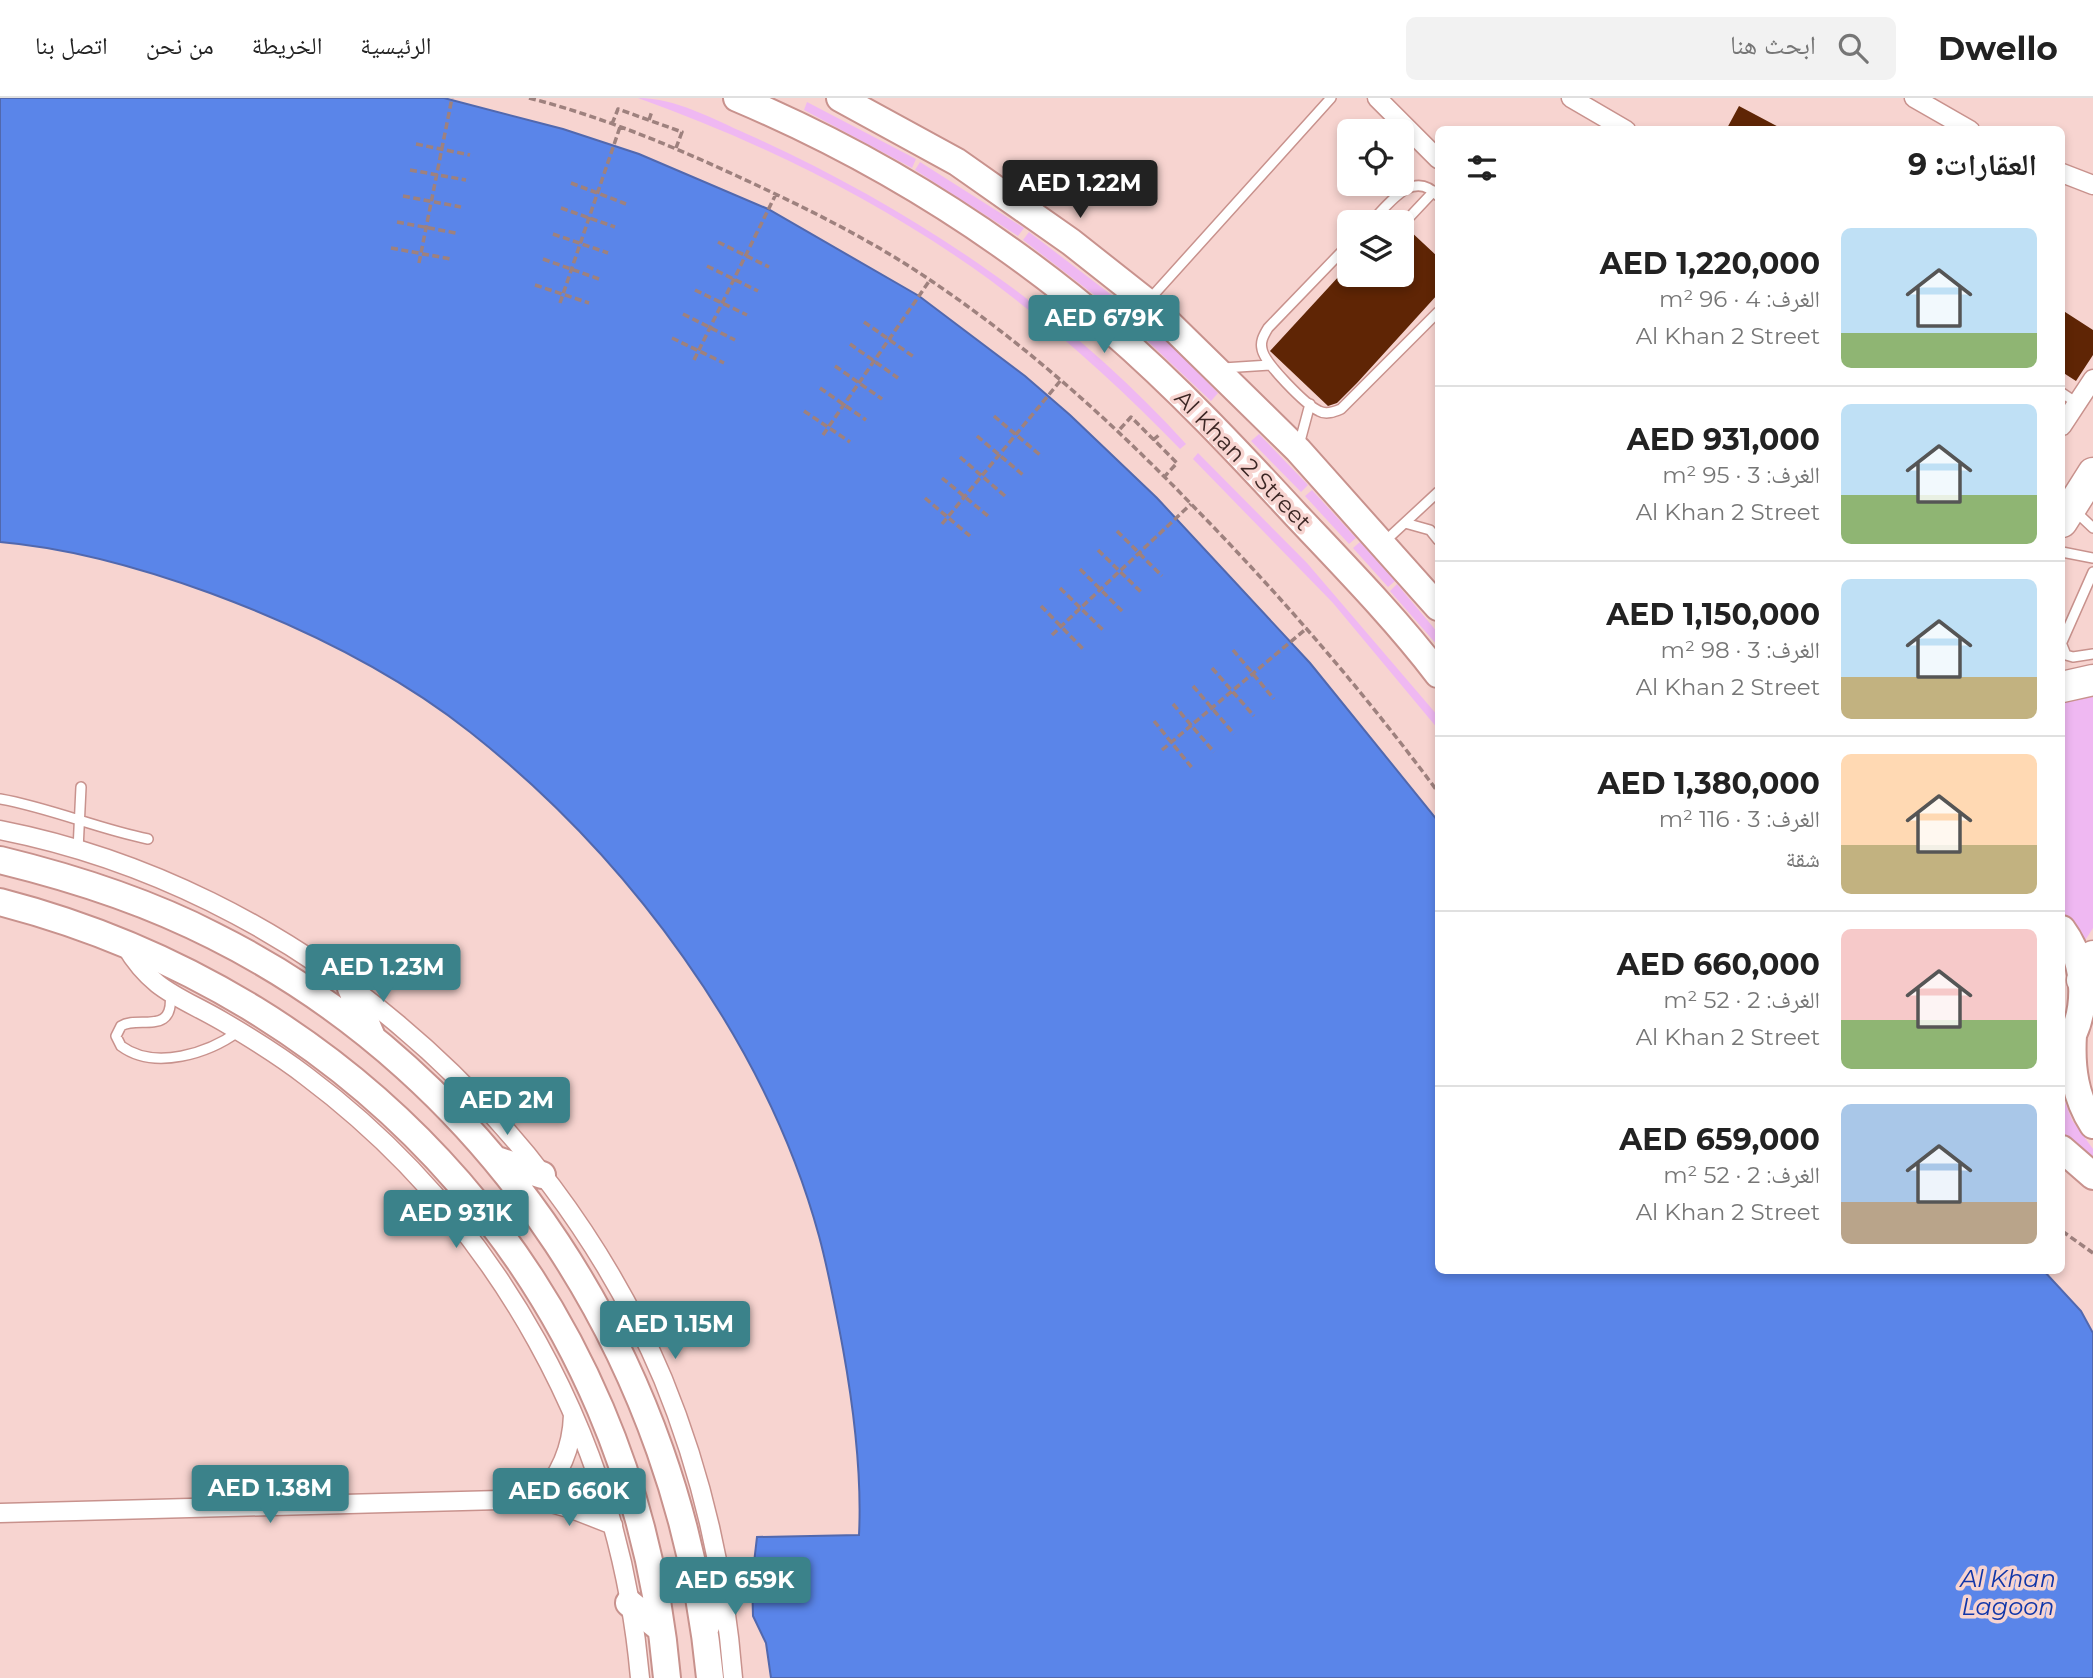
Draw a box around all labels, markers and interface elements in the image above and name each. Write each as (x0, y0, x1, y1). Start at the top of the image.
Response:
search box (1406, 17, 1896, 80)
text: Dwello (1938, 28, 2058, 68)
text: ابحث هنا (1730, 29, 1816, 61)
icon: search (1834, 29, 1872, 67)
text: اتصل بنا (35, 31, 108, 60)
text: من نحن (146, 31, 214, 60)
text: الخريطة (252, 31, 322, 60)
text: الرئيسية (360, 31, 431, 60)
map controls (1337, 119, 1414, 287)
button: locate (1337, 119, 1414, 196)
text: العقارات: 9 (1908, 146, 2037, 183)
icon: filters (1463, 149, 1501, 187)
pin: AED 1.22M (1000, 160, 1160, 220)
text: AED 1.22M (1019, 169, 1141, 197)
button: layers (1337, 210, 1414, 287)
text: AED 1,220,000 (1600, 245, 1820, 282)
icon: home (1897, 256, 1981, 340)
text: الغرف: 4 · 96 m² (1659, 285, 1820, 313)
pin: AED 679K (1032, 296, 1176, 355)
text: AED 679K (1044, 304, 1164, 332)
text: Al Khan 2 Street (1636, 322, 1820, 350)
street label: Al Khan 2 Street (1169, 384, 1317, 536)
text: AED 931,000 (1627, 421, 1820, 458)
icon: home (1897, 432, 1981, 516)
text: الغرف: 3 · 95 m² (1662, 461, 1820, 489)
text: Al Khan 2 Street (1636, 498, 1820, 526)
text: AED 1,150,000 (1606, 596, 1820, 633)
icon: home (1897, 607, 1981, 691)
text: الغرف: 3 · 98 m² (1661, 636, 1820, 664)
text: Al Khan 2 Street (1636, 673, 1820, 701)
text: AED 1,380,000 (1598, 765, 1820, 802)
icon: home (1897, 782, 1981, 866)
text: الغرف: 3 · 116 m² (1659, 805, 1820, 833)
text: شقة (1786, 845, 1820, 873)
pin: AED 1.23M (303, 944, 463, 1004)
text: AED 660,000 (1617, 946, 1820, 983)
text: AED 1.23M (322, 953, 444, 981)
icon: home (1897, 957, 1981, 1041)
text: الغرف: 2 · 52 m² (1663, 986, 1820, 1014)
text: Al Khan 2 Street (1636, 1023, 1820, 1051)
pin: AED 2M (450, 1077, 564, 1137)
text: AED 2M (460, 1086, 554, 1114)
text: AED 659,000 (1619, 1121, 1820, 1158)
icon: home (1897, 1132, 1981, 1216)
text: الغرف: 2 · 52 m² (1663, 1161, 1820, 1189)
pin: AED 931K (384, 1190, 528, 1250)
text: Al Khan 2 Street (1636, 1198, 1820, 1226)
text: AED 931K (400, 1199, 512, 1227)
pin: AED 1.15M (595, 1302, 755, 1361)
text: AED 1.15M (616, 1310, 734, 1338)
pin: AED 1.38M (190, 1466, 350, 1525)
pin: AED 660K (497, 1468, 641, 1528)
text: AED 1.38M (208, 1474, 332, 1502)
text: AED 660K (509, 1477, 629, 1505)
pin: AED 659K (663, 1558, 807, 1617)
water label: Al Khan Lagoon (1958, 1564, 2056, 1621)
text: AED 659K (676, 1566, 794, 1594)

